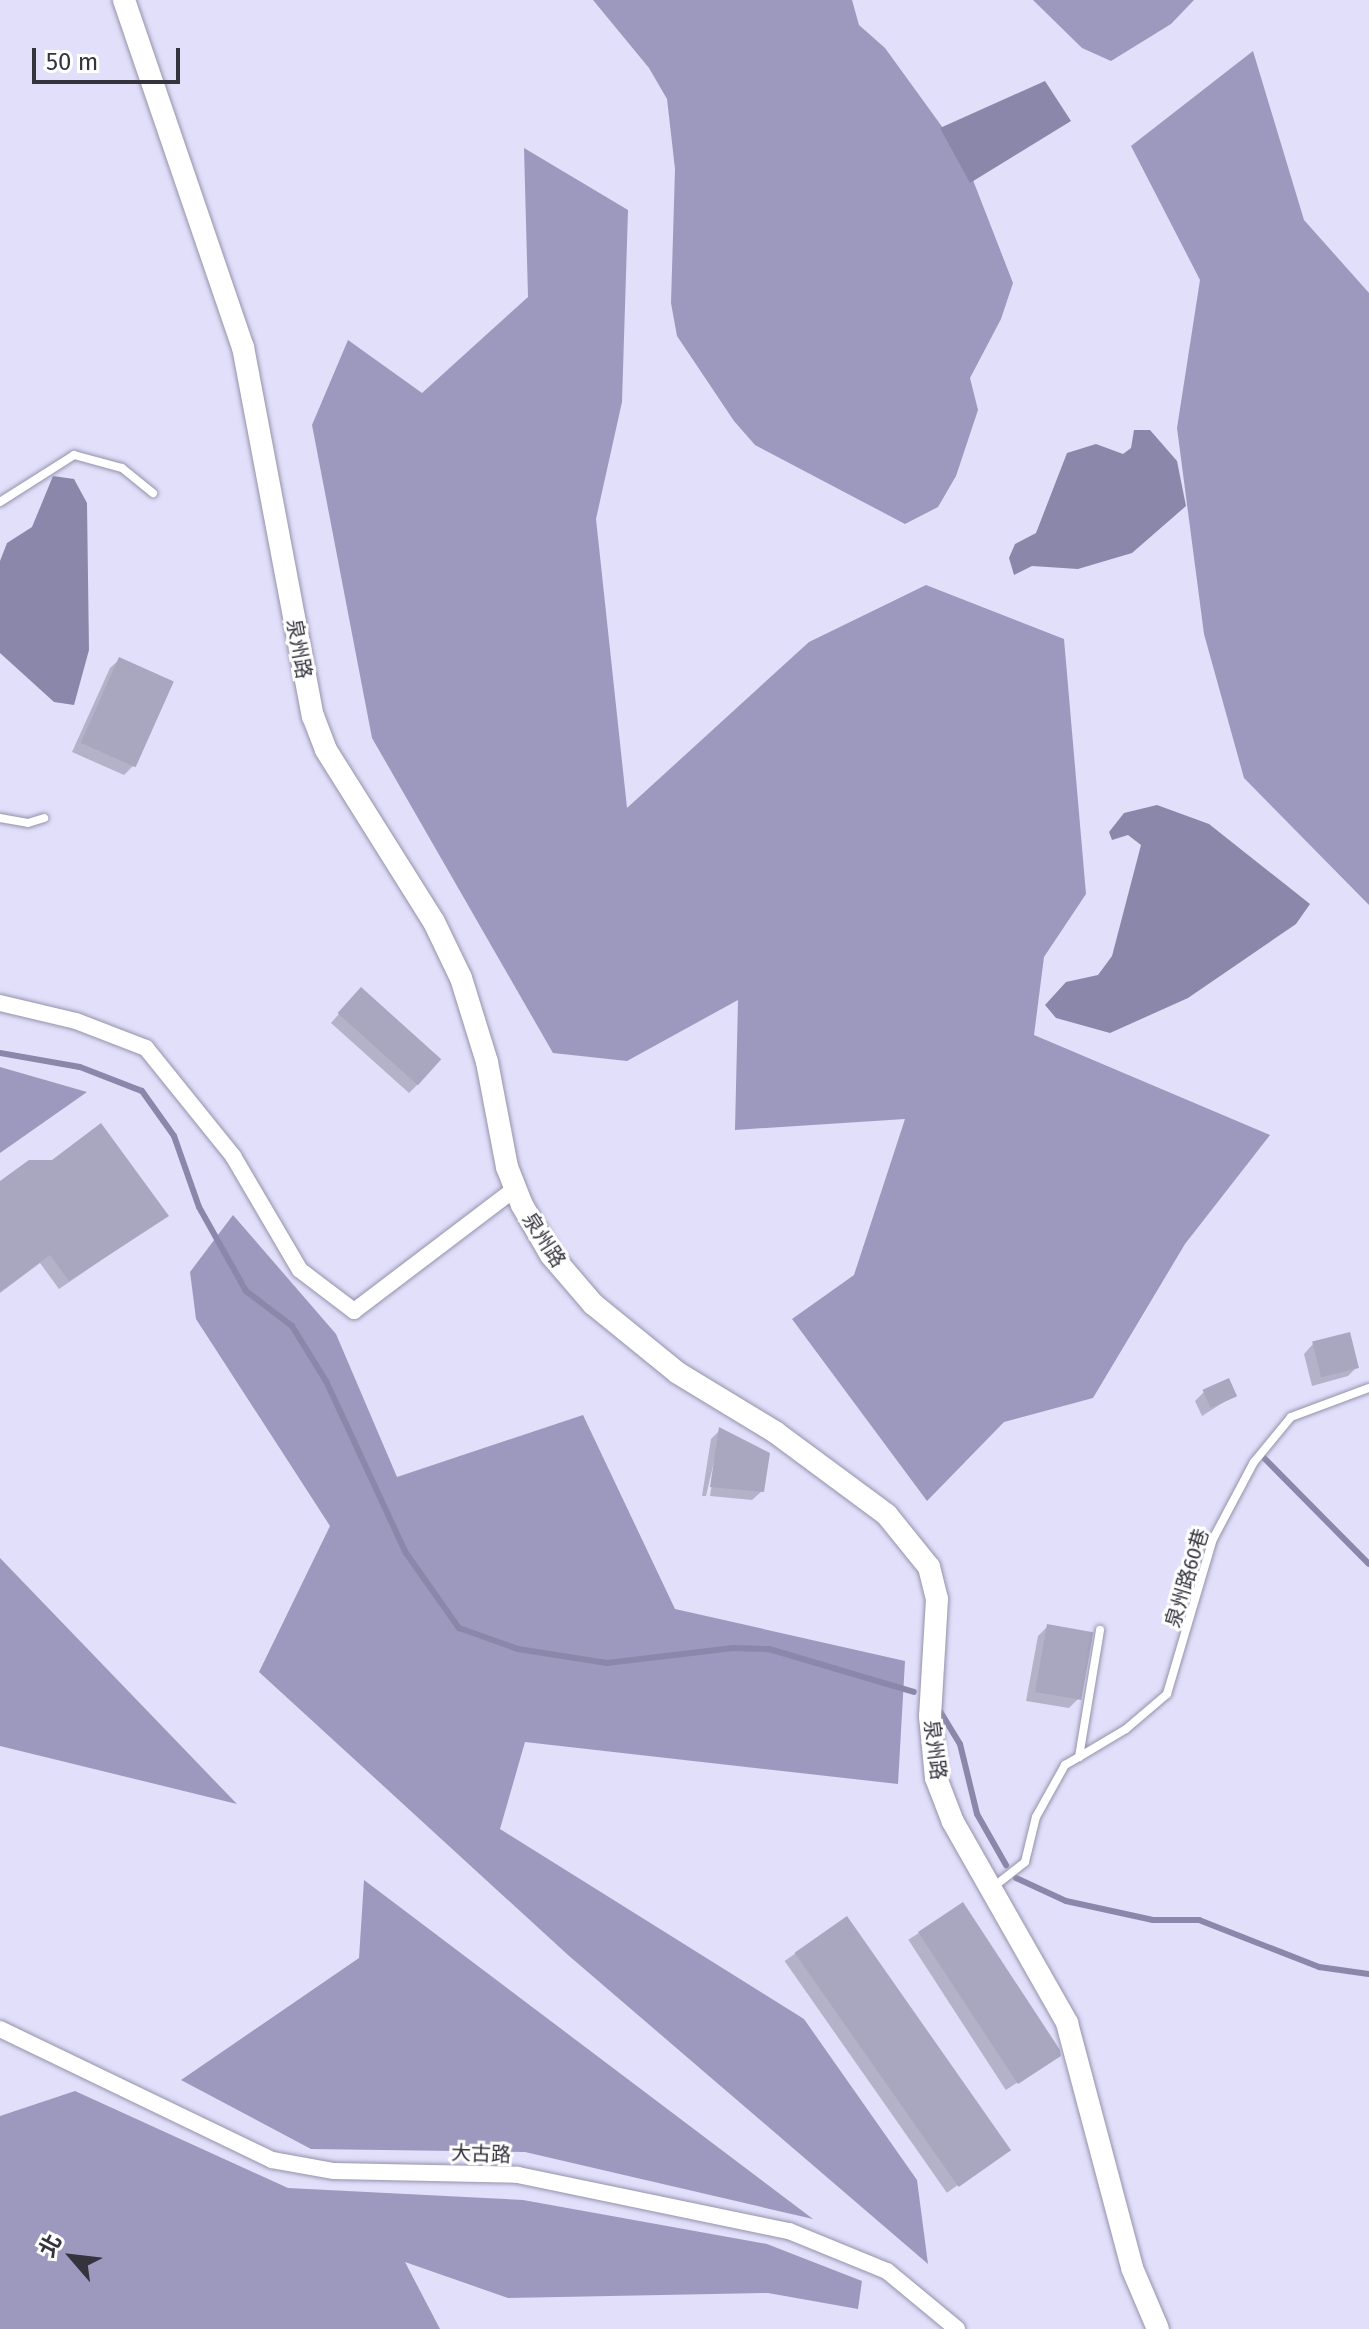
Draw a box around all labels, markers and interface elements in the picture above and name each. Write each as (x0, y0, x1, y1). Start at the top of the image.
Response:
scale bar (36, 32, 184, 82)
text: 50 m (46, 48, 98, 76)
street label: 泉州路 (282, 617, 316, 681)
street label: 泉州路 (518, 1208, 570, 1272)
street label: 泉州路60巷 (1161, 1526, 1213, 1630)
street label: 泉州路 (919, 1719, 951, 1781)
street label: 大古路 (451, 2141, 511, 2167)
north arrow (32, 2217, 112, 2297)
text: 北 (33, 2229, 67, 2262)

